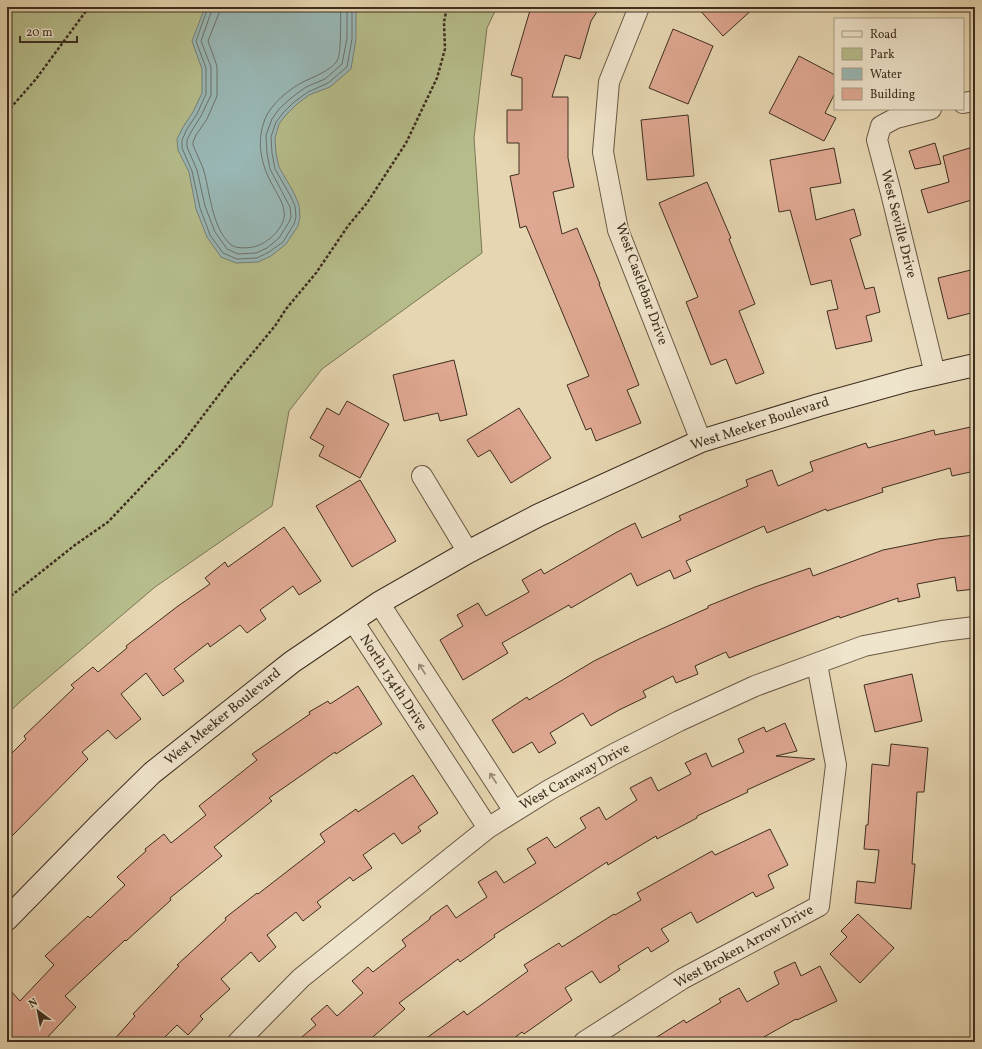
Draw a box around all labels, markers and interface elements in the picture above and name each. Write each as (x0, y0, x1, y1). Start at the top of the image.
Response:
scale bar (20, 18, 77, 44)
legend (834, 18, 964, 110)
text: 20 m (26, 25, 53, 41)
text: Road (870, 27, 897, 43)
text: Park (870, 47, 895, 63)
text: Water (870, 67, 902, 83)
text: Building (870, 87, 915, 103)
street label: West Seville Drive (875, 168, 921, 281)
street label: West Castlebar Drive (610, 220, 672, 348)
street label: West Meeker Boulevard (688, 393, 832, 455)
street label: North 134th Drive (355, 631, 431, 735)
street label: West Meeker Boulevard (161, 664, 285, 770)
one-way arrow (418, 664, 426, 675)
street label: West Caraway Drive (516, 739, 634, 815)
one-way arrow (489, 773, 497, 784)
street label: West Broken Arrow Drive (671, 901, 817, 993)
north arrow (18, 991, 58, 1031)
text: N (26, 995, 41, 1012)

